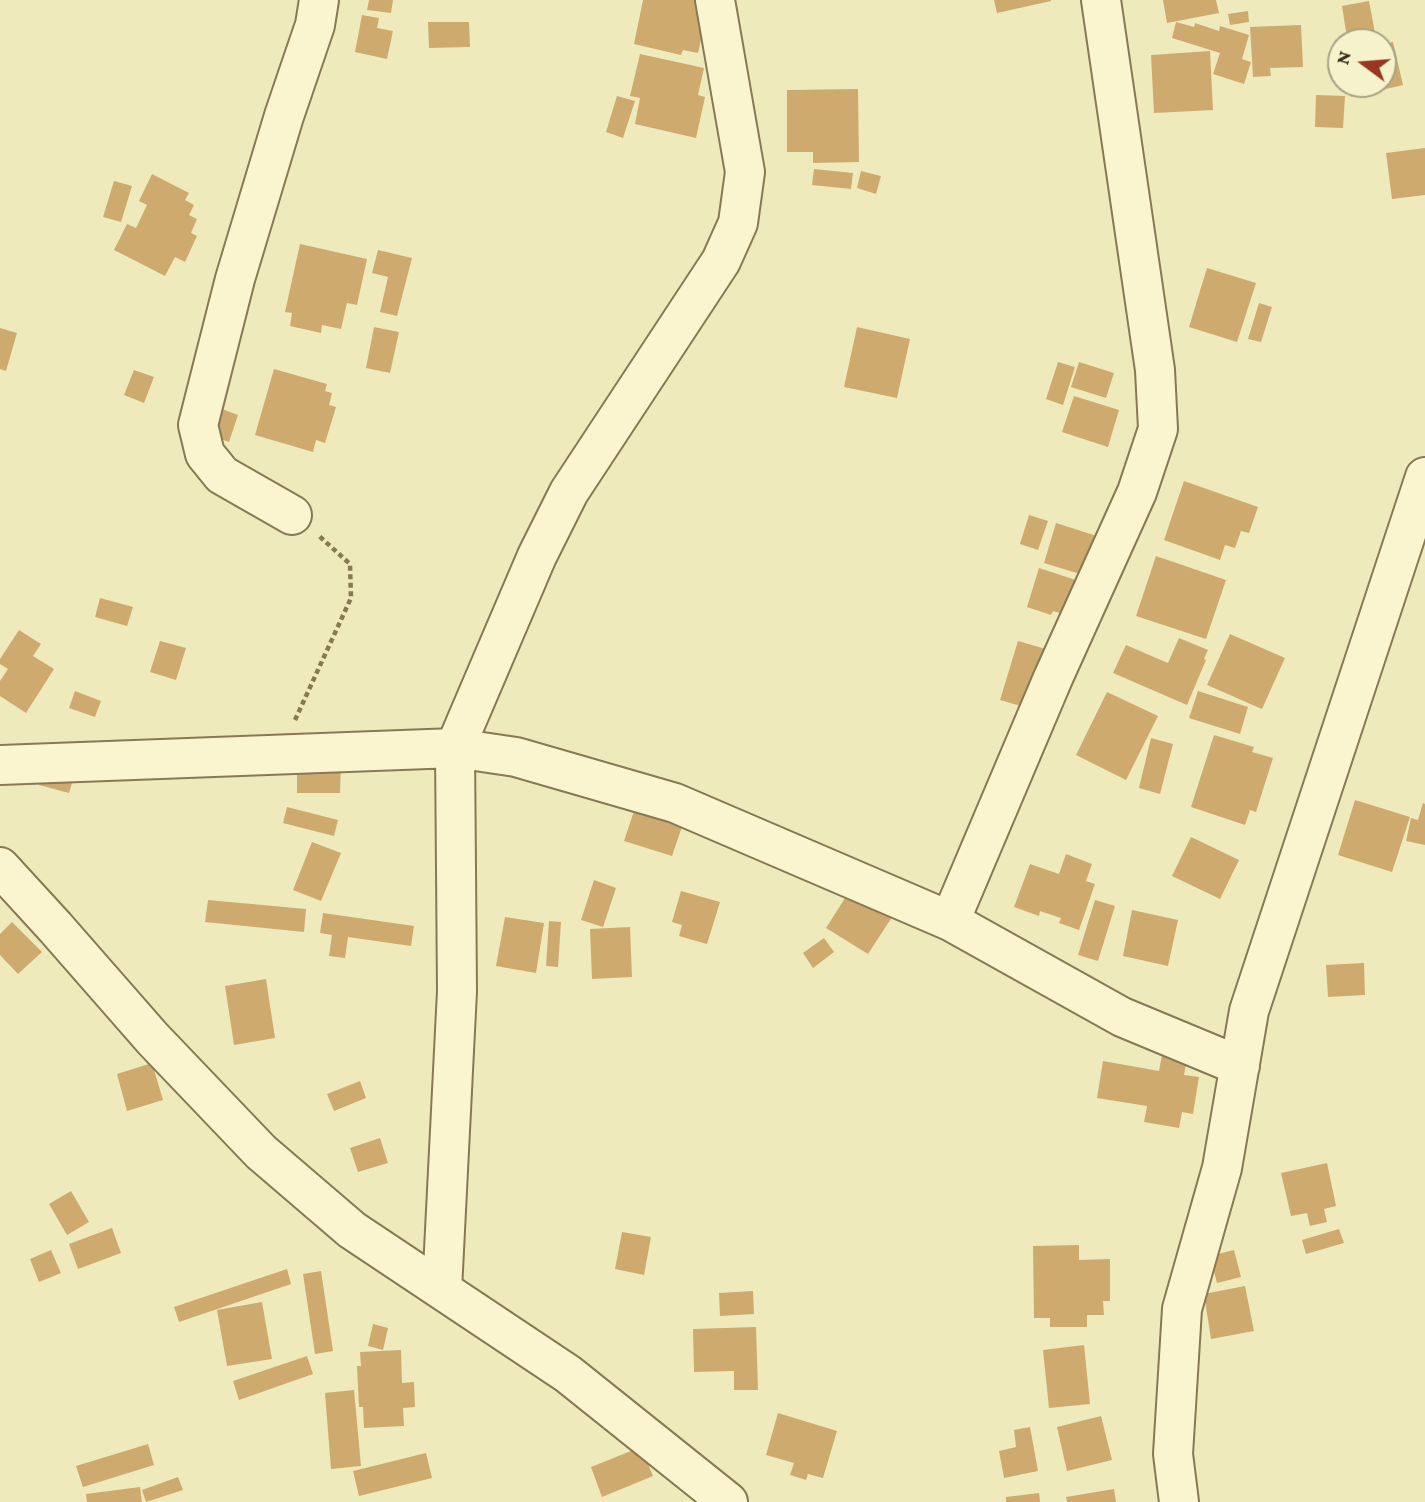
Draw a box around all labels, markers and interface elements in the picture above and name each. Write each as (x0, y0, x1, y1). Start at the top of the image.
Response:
north arrow (1327, 28, 1397, 98)
text: N (1331, 49, 1355, 67)

